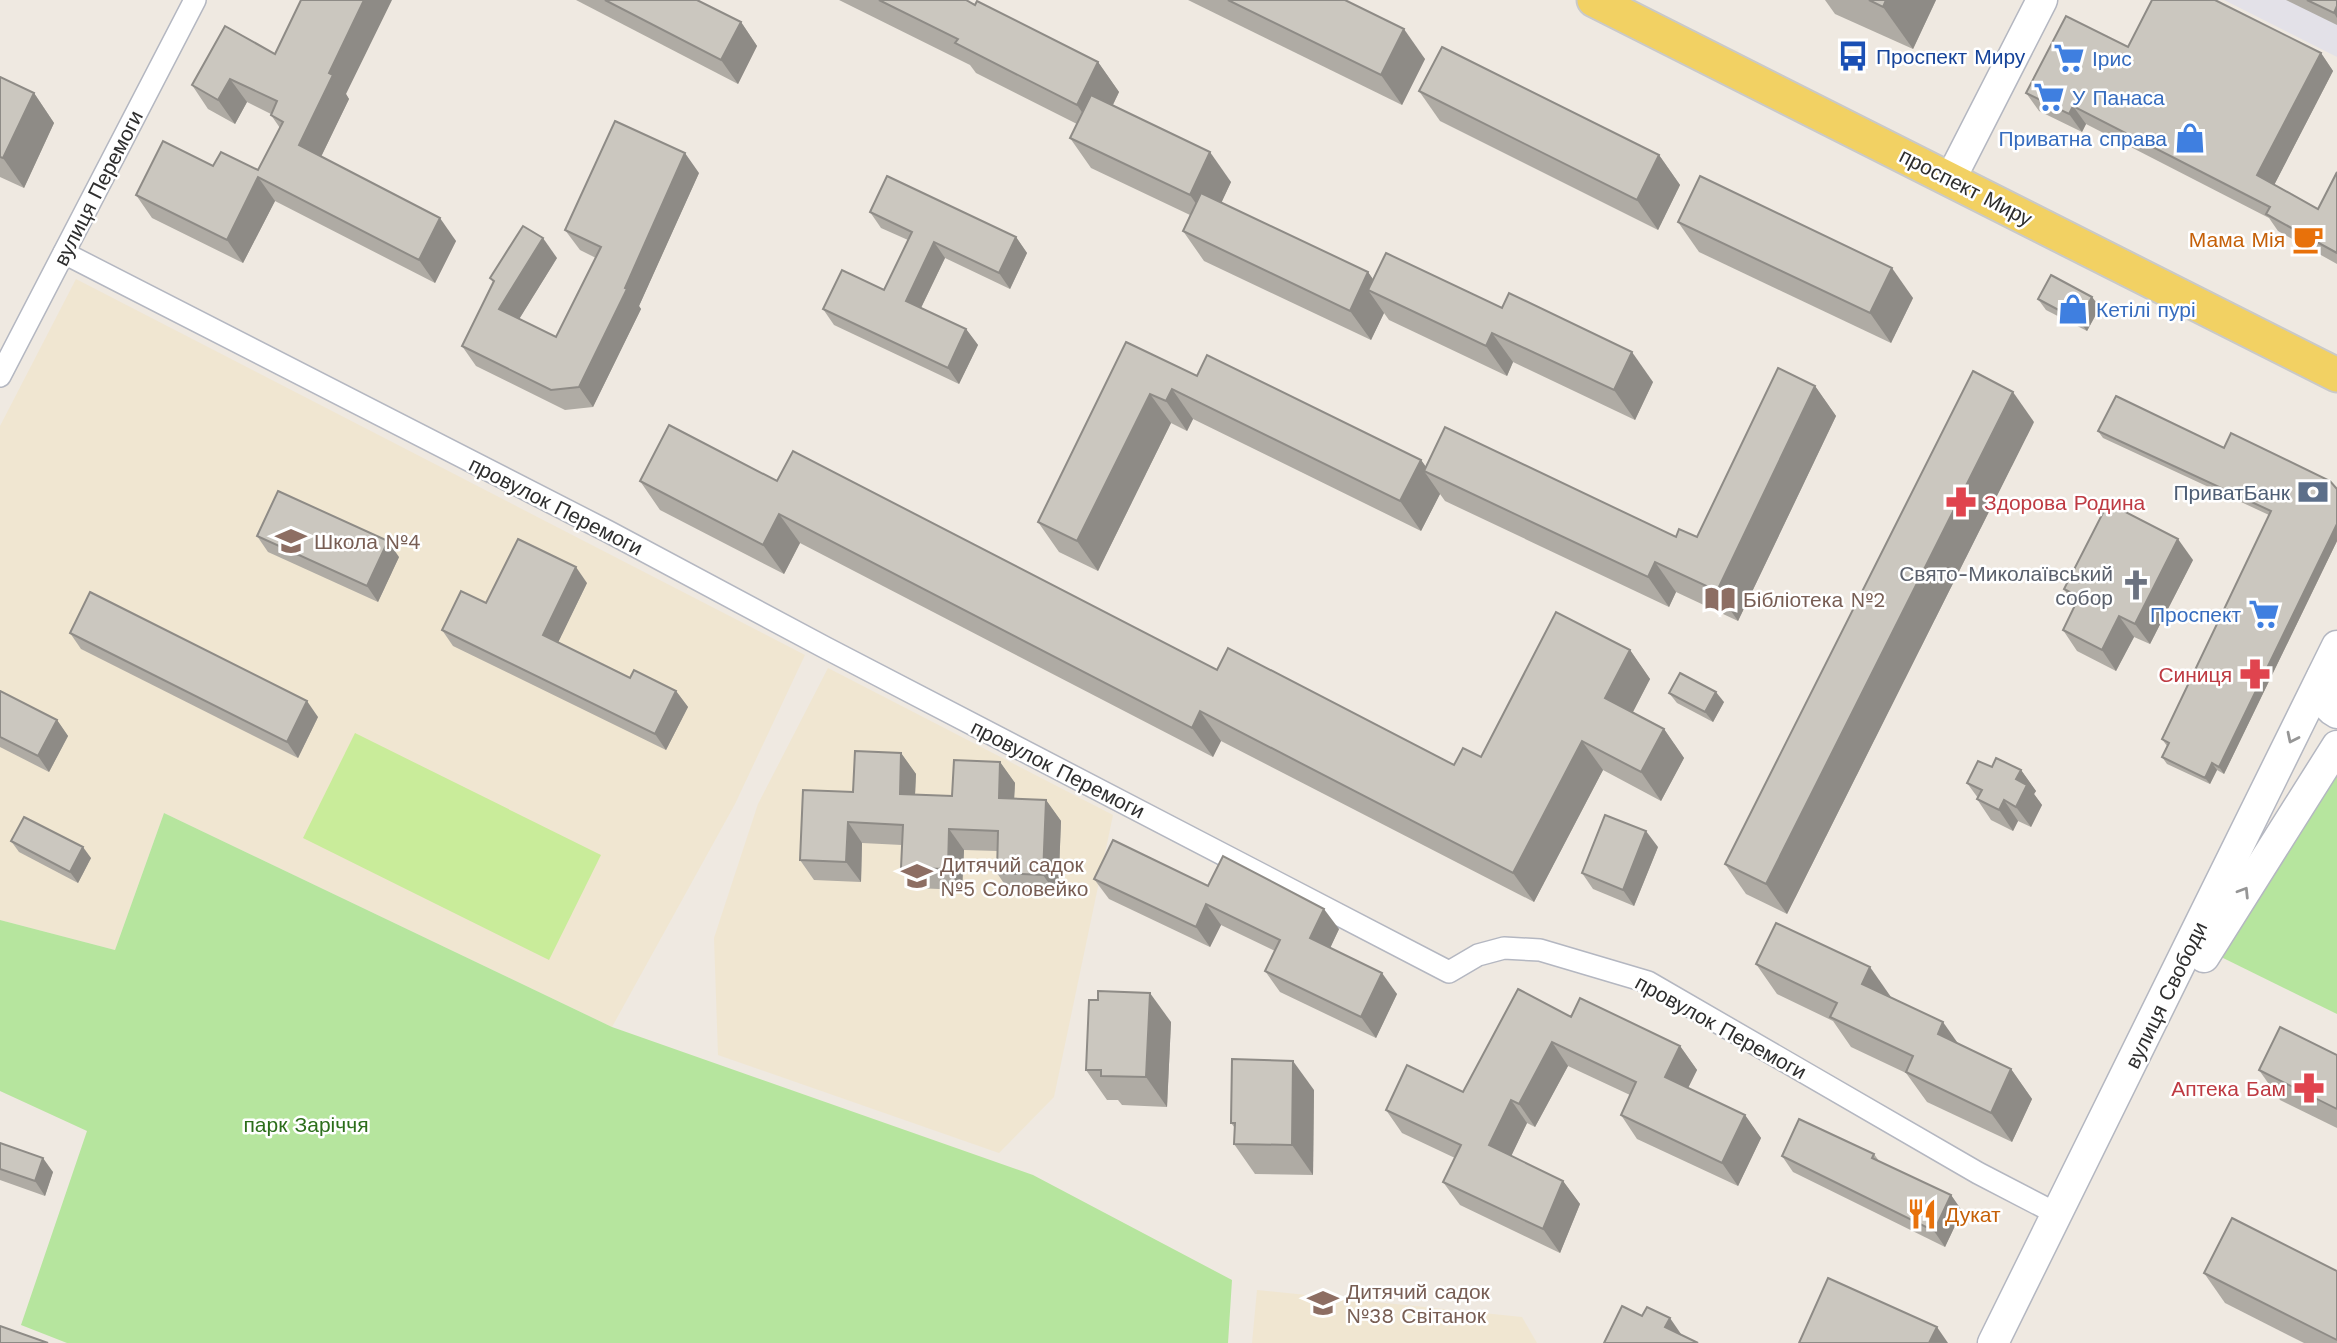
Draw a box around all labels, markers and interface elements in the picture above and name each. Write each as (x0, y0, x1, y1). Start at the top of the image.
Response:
bus stop icon: Проспект Миру (1836, 39, 1870, 73)
supermarket icon: Ірис (2052, 41, 2086, 75)
place label: Проспект Миру (1876, 44, 2026, 69)
place label: Ірис (2092, 46, 2132, 71)
supermarket icon: У Панаса (2032, 80, 2066, 114)
place label: У Панаса (2072, 85, 2165, 110)
street label: вулиця Перемоги (48, 106, 148, 270)
shop icon: Приватна справа (2173, 121, 2207, 155)
place label: Приватна справа (1998, 126, 2167, 151)
street label: проспект Миру (1895, 143, 2037, 231)
cafe icon: Мама Мія (2291, 222, 2325, 256)
place label: Мама Мія (2189, 227, 2285, 252)
shop icon: Кетілі пурі (2056, 292, 2090, 326)
place label: Кетілі пурі (2096, 297, 2196, 322)
street label: провулок Перемоги (465, 451, 647, 561)
bank icon: ПриватБанк (2296, 475, 2330, 509)
place label: ПриватБанк (2173, 480, 2291, 505)
pharmacy icon: Здорова Родина (1944, 485, 1978, 519)
place label: Здорова Родина (1984, 490, 2146, 515)
school or university icon: Школа №4 (274, 524, 308, 558)
place label: Школа №4 (314, 529, 421, 554)
place label: Свято-Миколаївський собор (1899, 561, 2113, 610)
church icon: Свято-Миколаївський собор (2119, 568, 2153, 602)
library icon: Бібліотека №2 (1703, 582, 1737, 616)
place label: Бібліотека №2 (1743, 587, 1885, 612)
supermarket icon: Проспект (2247, 597, 2281, 631)
place label: Проспект (2150, 602, 2241, 627)
pharmacy icon: Синиця (2238, 657, 2272, 691)
place label: Синиця (2158, 662, 2232, 687)
street label: провулок Перемоги (967, 714, 1149, 824)
one-way arrow (2286, 731, 2300, 743)
place label: Дитячий садок №5 Соловейко (940, 852, 1088, 901)
school or university icon: Дитячий садок №5 Соловейко (900, 859, 934, 893)
one-way arrow (2236, 887, 2249, 900)
street label: вулиця Свободи (2120, 917, 2212, 1073)
street label: провулок Перемоги (1631, 970, 1811, 1084)
pharmacy icon: Аптека Бам (2292, 1071, 2326, 1105)
place label: Аптека Бам (2171, 1076, 2286, 1101)
park label: парк Заріччя (243, 1112, 369, 1137)
restaurant icon: Дукат (1905, 1197, 1939, 1231)
place label: Дукат (1945, 1202, 2001, 1227)
place label: Дитячий садок №38 Світанок (1346, 1279, 1491, 1328)
school or university icon: Дитячий садок №38 Світанок (1306, 1286, 1340, 1320)

